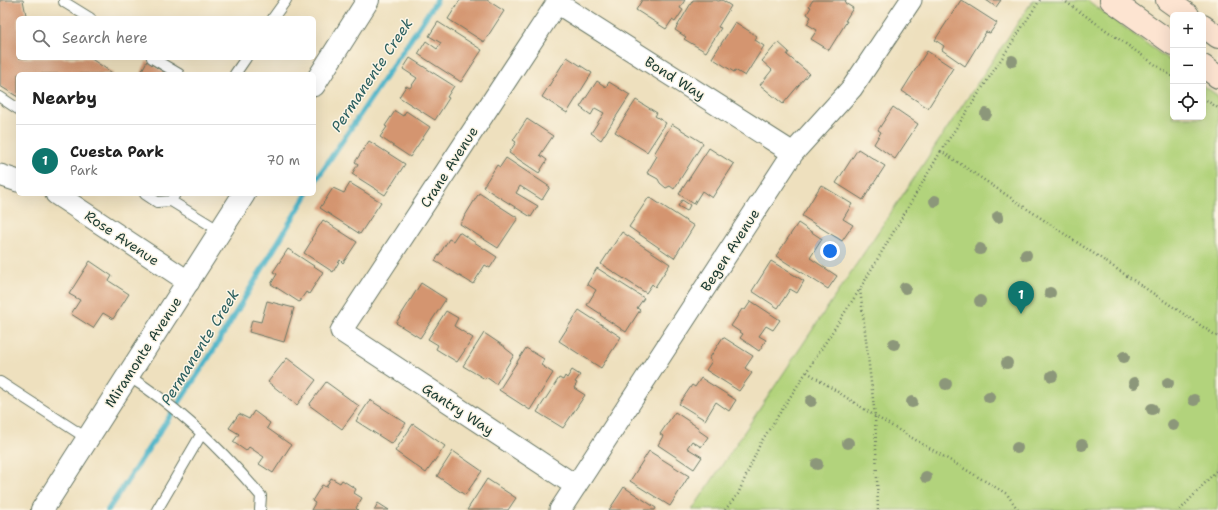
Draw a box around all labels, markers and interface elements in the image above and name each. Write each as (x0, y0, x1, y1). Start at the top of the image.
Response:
map controls (1170, 12, 1206, 120)
button: + (1170, 12, 1206, 48)
water label: Permanente Creek (326, 14, 418, 136)
search box (16, 16, 316, 60)
icon: search (30, 27, 52, 49)
text: Search here (62, 28, 148, 48)
button: − (1170, 48, 1206, 84)
street label: Bond Way (641, 52, 709, 104)
button: locate (1170, 84, 1206, 120)
text: Nearby (32, 87, 97, 109)
street label: Crane Avenue (416, 123, 482, 211)
text: Cuesta Park (70, 142, 164, 162)
text: 1 (42, 152, 48, 169)
text: 70 m (266, 152, 300, 169)
text: Park (70, 162, 98, 179)
street label: Begen Avenue (697, 205, 763, 295)
street label: Rose Avenue (81, 206, 163, 270)
your location (820, 241, 840, 261)
pin: 1 (1008, 281, 1034, 314)
water label: Permanente Creek (156, 285, 244, 409)
street label: Miramonte Avenue (101, 293, 185, 411)
street label: Gantry Way (419, 379, 497, 439)

